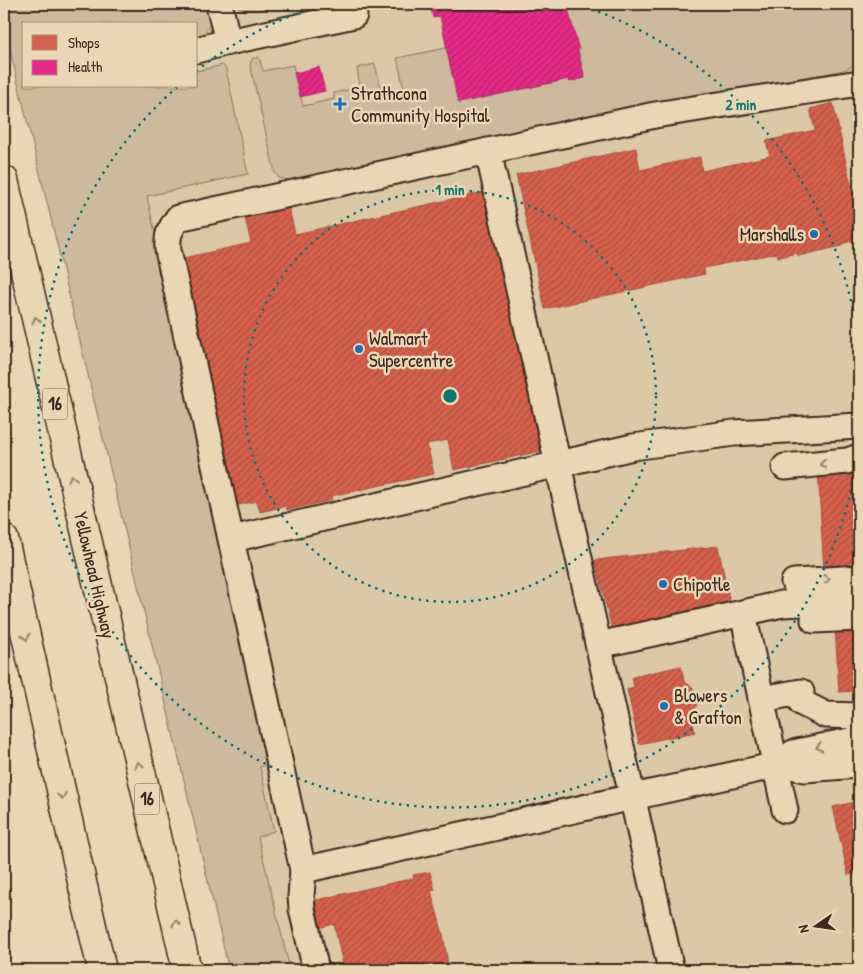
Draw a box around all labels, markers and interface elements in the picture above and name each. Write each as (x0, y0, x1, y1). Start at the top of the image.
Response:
legend (22, 22, 198, 88)
text: Shops (68, 32, 100, 53)
text: Health (68, 56, 102, 77)
place label: Strathcona Community Hospital (351, 80, 491, 128)
text: 2 min (726, 94, 757, 115)
marker: Strathcona Community Hospital (333, 97, 347, 111)
text: 1 min (435, 179, 465, 200)
place label: Marshalls (740, 221, 804, 247)
marker: Marshalls (808, 228, 820, 240)
one-way arrow (31, 315, 42, 324)
place label: Walmart Supercentre (369, 325, 454, 373)
marker: Walmart Supercentre (353, 343, 365, 355)
centre of rings (441, 387, 459, 405)
road number: 16 (42, 388, 68, 419)
one-way arrow (818, 458, 826, 469)
one-way arrow (67, 474, 78, 482)
street label: Yellowhead Highway (68, 509, 122, 641)
place label: Chipotle (673, 571, 731, 597)
one-way arrow (823, 574, 831, 585)
marker: Chipotle (657, 578, 669, 590)
one-way arrow (20, 633, 31, 642)
place label: Blowers & Grafton (674, 682, 742, 730)
marker: Blowers & Grafton (658, 700, 670, 712)
one-way arrow (814, 742, 823, 752)
one-way arrow (134, 760, 145, 769)
road number: 16 (134, 784, 160, 814)
one-way arrow (56, 791, 67, 800)
north arrow (790, 902, 840, 952)
one-way arrow (171, 918, 182, 927)
text: N (793, 923, 813, 935)

